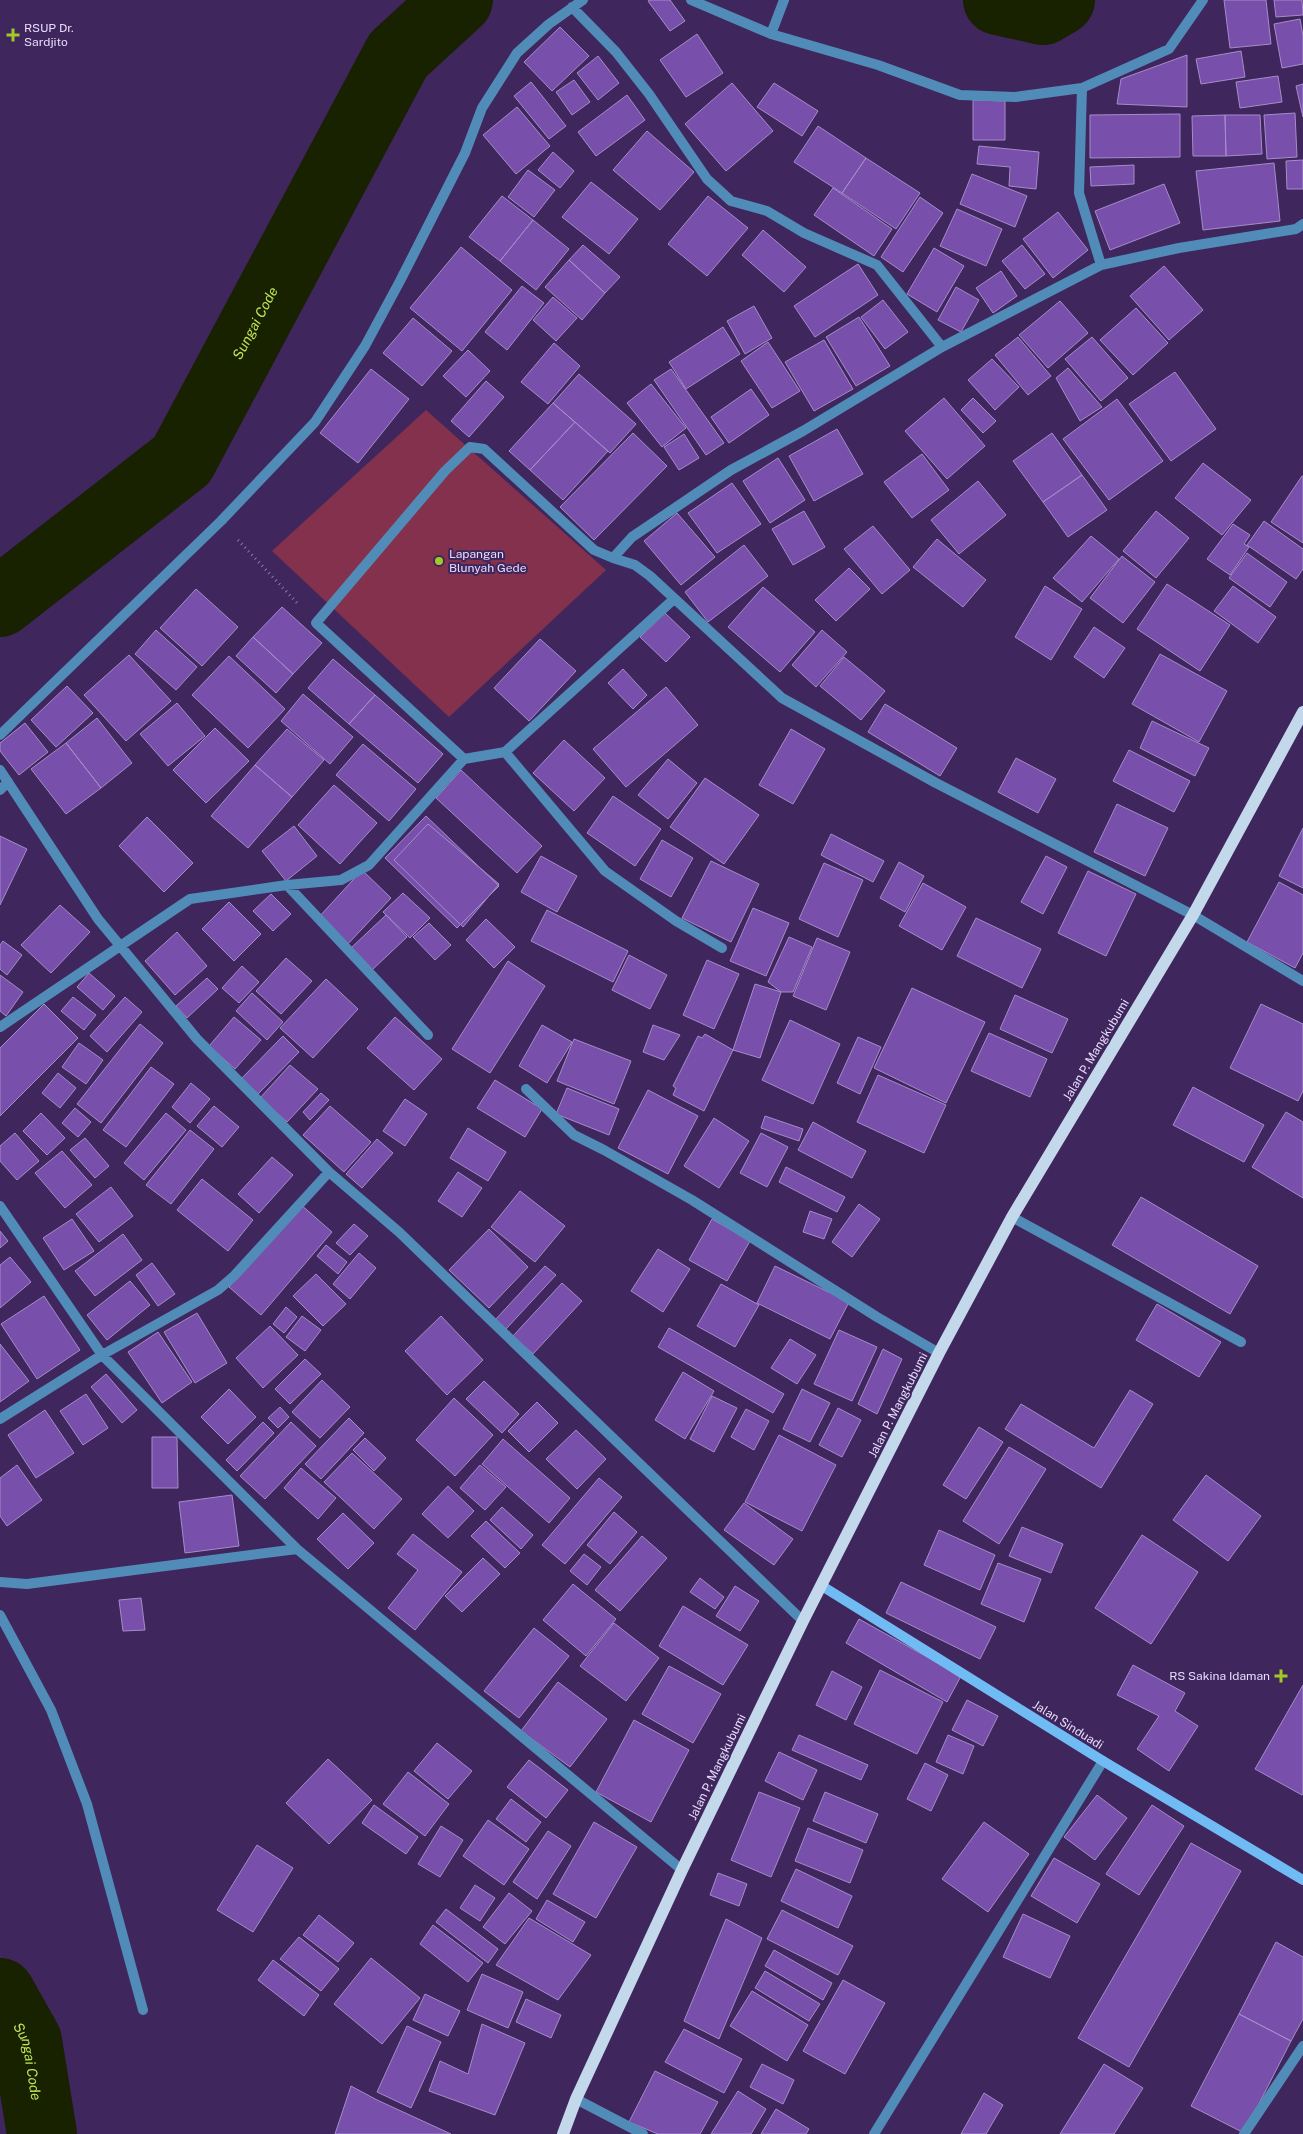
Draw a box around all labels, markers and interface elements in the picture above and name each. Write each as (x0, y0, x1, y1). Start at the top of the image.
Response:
place label: RSUP Dr. Sardjito (24, 21, 74, 49)
marker: RSUP Dr. Sardjito (6, 28, 20, 42)
water label: Sungai Code (229, 284, 281, 362)
place label: Lapangan Blunyah Gede (449, 547, 527, 575)
marker: Lapangan Blunyah Gede (433, 555, 445, 567)
street label: Jalan P. Mangkubumi (1060, 997, 1132, 1103)
street label: Jalan P. Mangkubumi (865, 1350, 931, 1460)
place label: RS Sakina Idaman (1169, 1669, 1270, 1683)
marker: RS Sakina Idaman (1274, 1669, 1288, 1683)
street label: Jalan Sinduadi (1030, 1698, 1106, 1752)
street label: Jalan P. Mangkubumi (685, 1712, 749, 1822)
water label: Sungai Code (10, 2020, 45, 2102)

